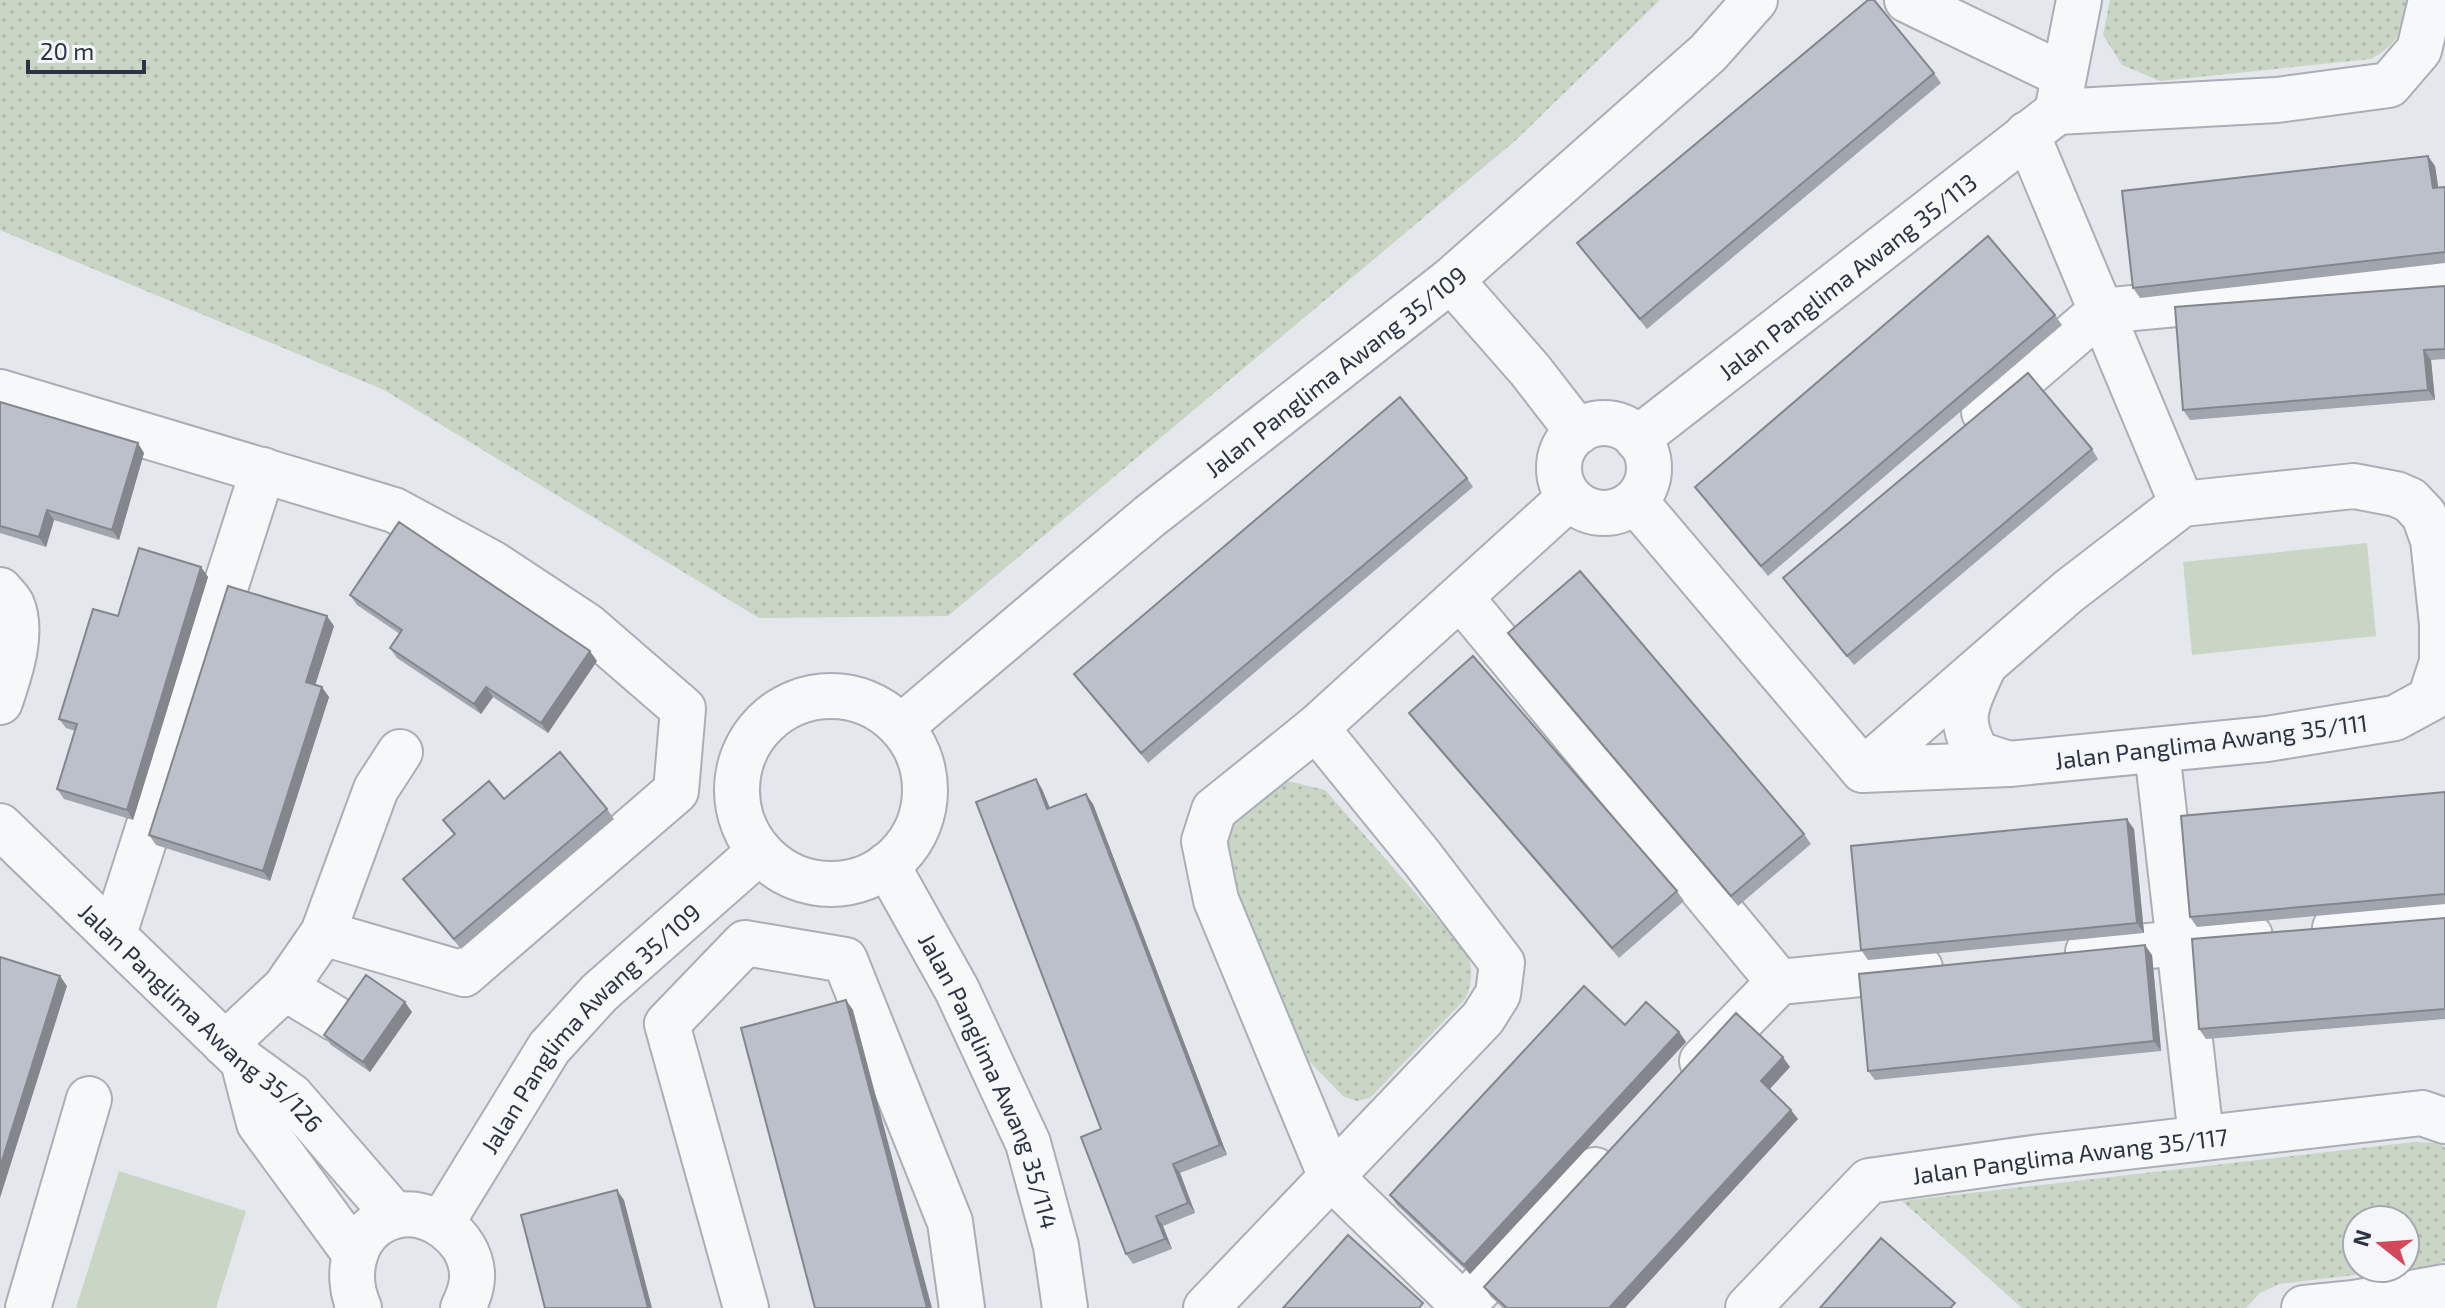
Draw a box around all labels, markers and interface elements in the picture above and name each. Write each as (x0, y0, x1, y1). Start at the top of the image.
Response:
scale bar (28, 24, 144, 74)
text: 20 m (40, 36, 94, 65)
street label: Jalan Panglima Awang 35/113 (1712, 166, 1982, 385)
street label: Jalan Panglima Awang 35/109 (1198, 259, 1472, 482)
street label: Jalan Panglima Awang 35/111 (2053, 707, 2369, 775)
street label: Jalan Panglima Awang 35/126 (74, 896, 330, 1137)
street label: Jalan Panglima Awang 35/109 (474, 897, 706, 1158)
street label: Jalan Panglima Awang 35/114 (913, 927, 1065, 1232)
street label: Jalan Panglima Awang 35/117 (1910, 1121, 2229, 1189)
north arrow (2341, 1204, 2421, 1284)
text: N (2346, 1226, 2376, 1249)

